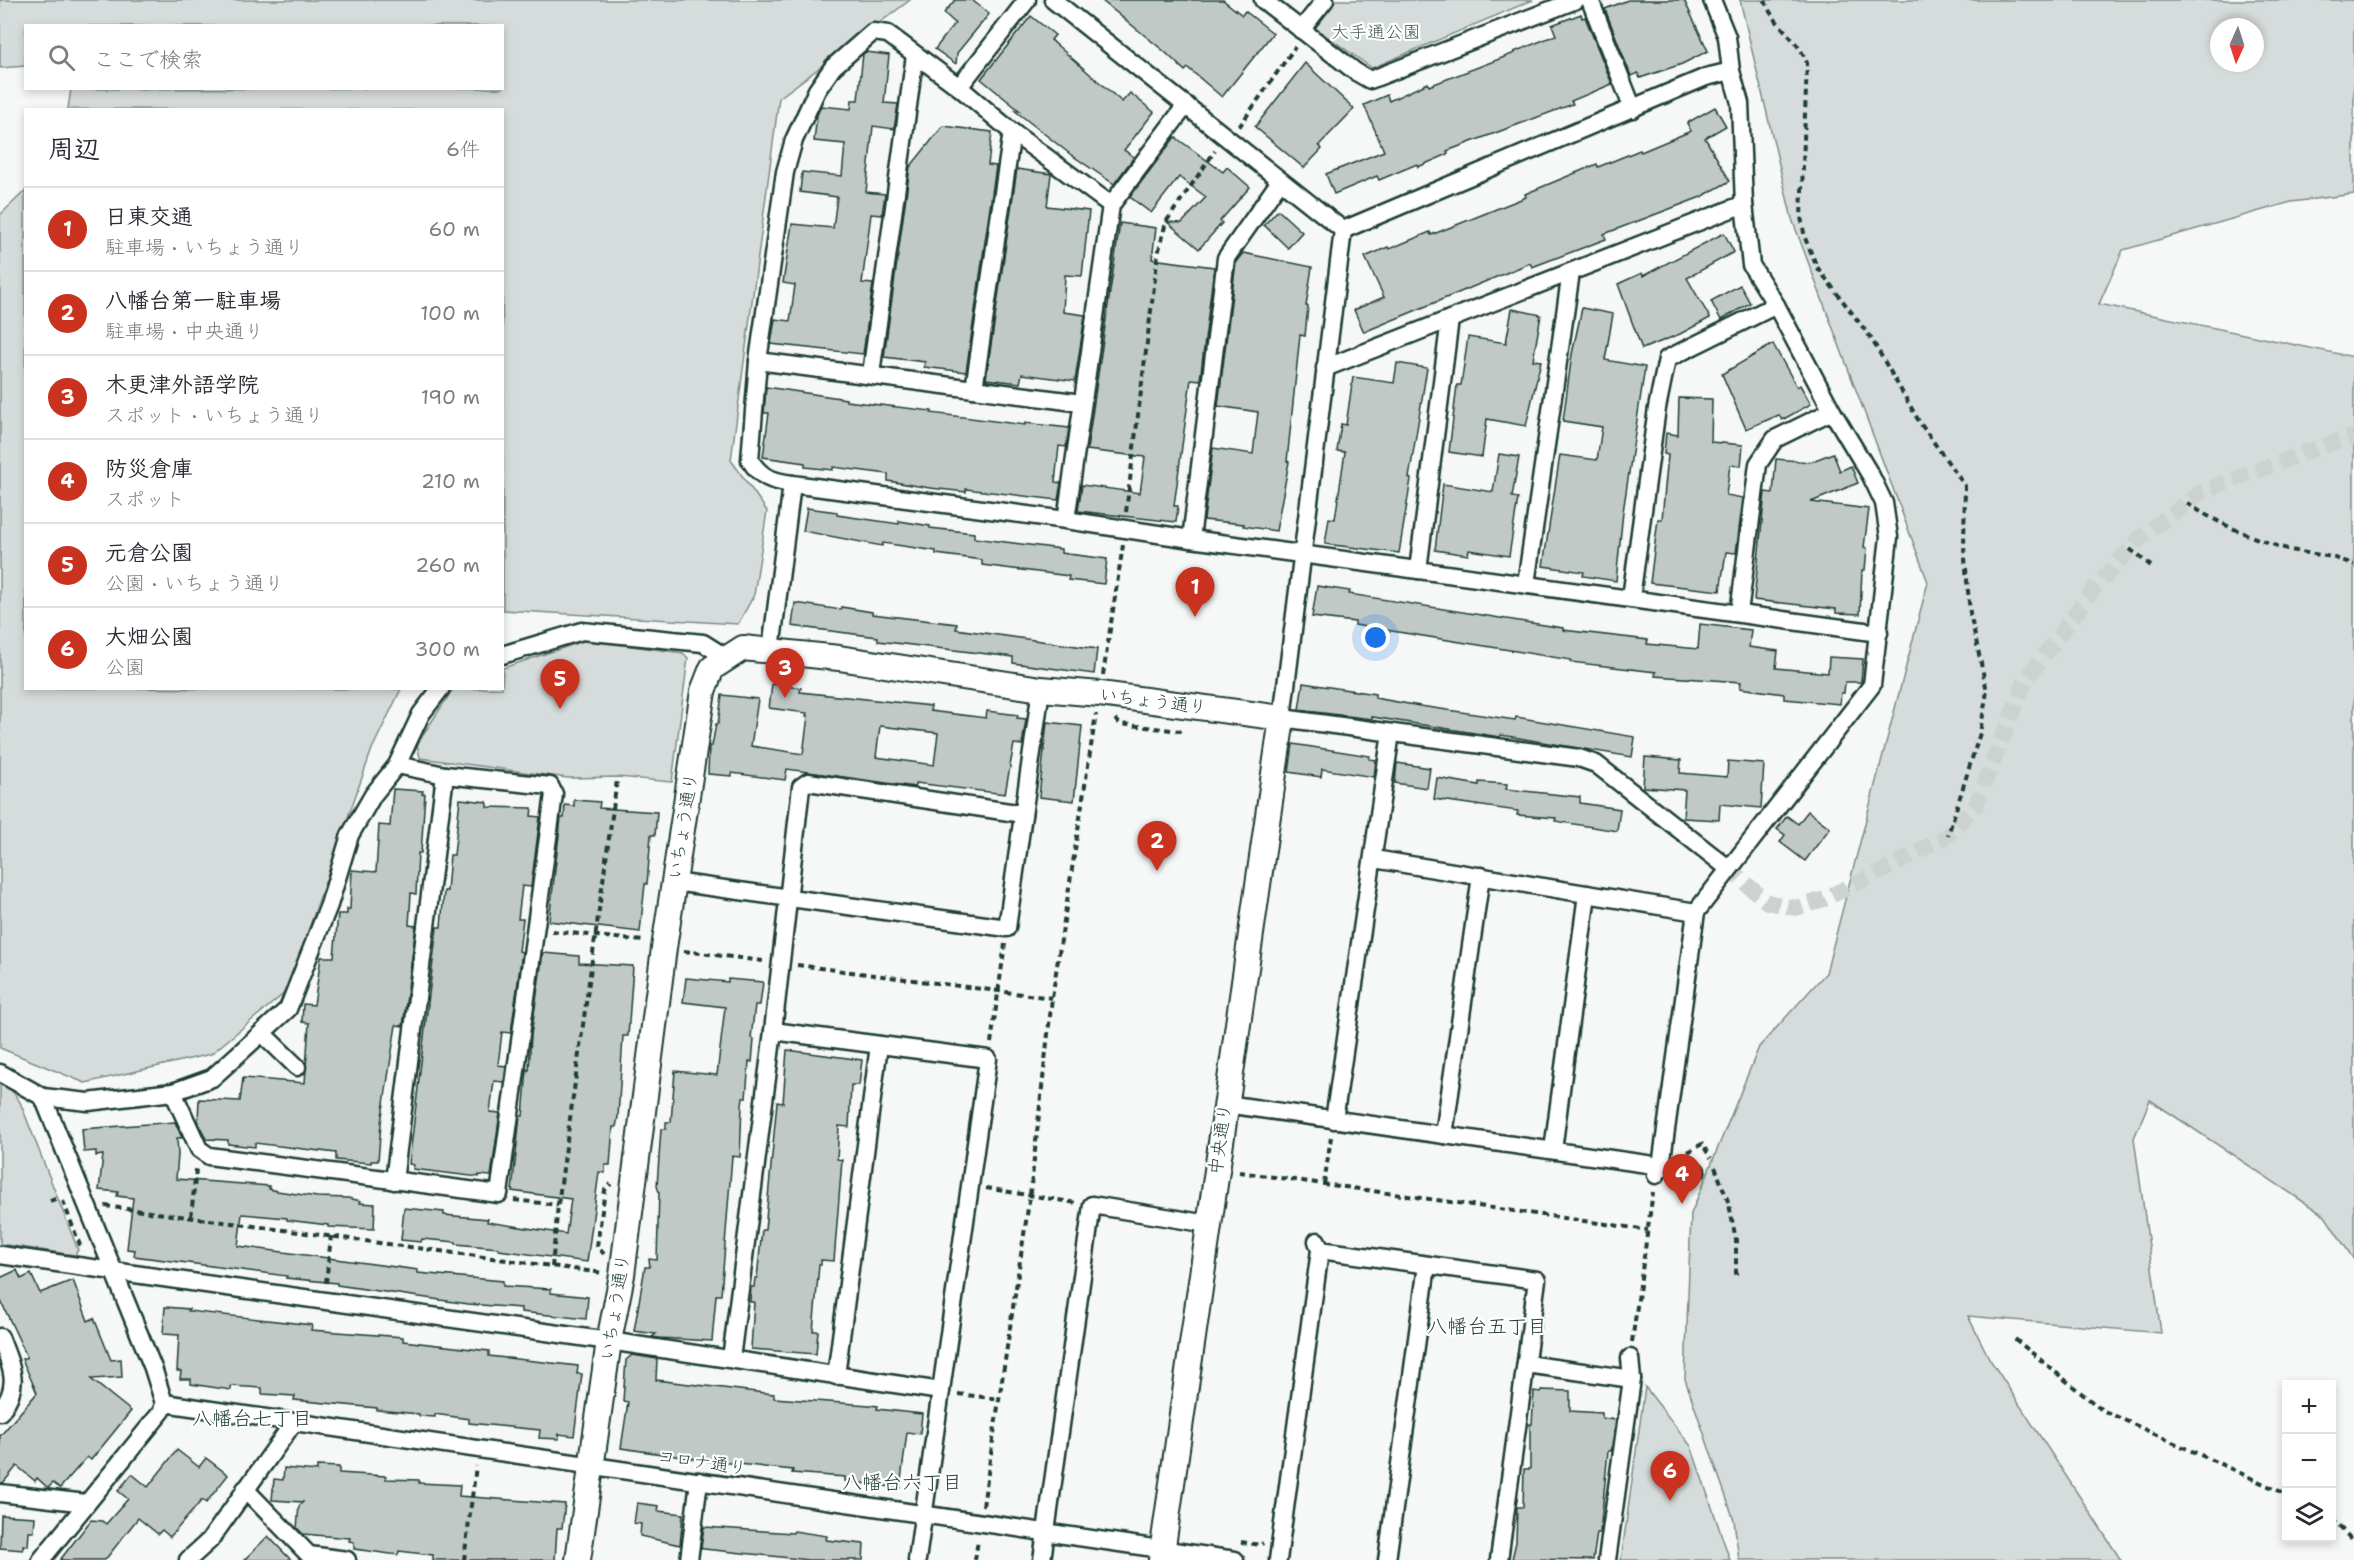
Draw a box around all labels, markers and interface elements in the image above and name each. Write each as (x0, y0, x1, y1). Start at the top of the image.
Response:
north arrow (2210, 18, 2264, 72)
park label: 大手通公園 (1331, 20, 1421, 44)
search box (24, 24, 504, 90)
icon: search (45, 41, 78, 74)
text: ここで検索 (93, 45, 203, 74)
text: 周辺 (48, 131, 100, 166)
text: 6件 (446, 136, 480, 162)
text: 日東交通 (105, 202, 193, 231)
text: 1 (63, 216, 72, 242)
text: 60 m (428, 216, 480, 242)
text: 駐車場 · いちょう通り (105, 234, 304, 260)
text: 八幡台第一駐車場 (105, 286, 281, 315)
text: 2 (61, 300, 75, 326)
text: 100 m (420, 300, 480, 326)
text: 駐車場 · 中央通り (105, 318, 264, 344)
text: 木更津外語学院 (105, 370, 259, 399)
text: 3 (61, 384, 75, 410)
text: 190 m (421, 384, 480, 410)
text: スポット · いちょう通り (105, 402, 324, 428)
text: 防災倉庫 (105, 454, 193, 483)
text: 4 (61, 468, 75, 494)
text: 210 m (421, 468, 480, 494)
text: スポット (105, 486, 185, 512)
text: 元倉公園 (105, 538, 193, 567)
text: 5 (61, 552, 74, 578)
text: 260 m (415, 552, 480, 578)
pin: 1 (1176, 568, 1214, 617)
text: 公園 · いちょう通り (105, 570, 284, 596)
text: 大畑公園 (105, 622, 193, 651)
your location (1361, 623, 1390, 652)
text: 6 (61, 636, 75, 662)
text: 300 m (414, 636, 480, 662)
pin: 3 (766, 648, 804, 698)
text: 公園 (105, 654, 145, 680)
pin: 5 (540, 660, 580, 709)
street label: いちょう通り (1098, 683, 1208, 719)
street label: いちょう通り (663, 771, 703, 881)
pin: 2 (1138, 822, 1176, 871)
street label: 中央通り (1203, 1102, 1237, 1176)
pin: 4 (1662, 1154, 1702, 1204)
street label: いちょう通り (595, 1252, 635, 1362)
district label: 八幡台五丁目 (1427, 1313, 1547, 1339)
map controls (2282, 1380, 2336, 1542)
button: + (2282, 1380, 2336, 1434)
district label: 八幡台七丁目 (192, 1405, 312, 1431)
button: − (2282, 1434, 2336, 1488)
street label: コロナ通り (656, 1444, 748, 1480)
pin: 6 (1650, 1452, 1690, 1501)
district label: 八幡台六丁目 (842, 1469, 962, 1495)
button: layers (2282, 1488, 2336, 1542)

